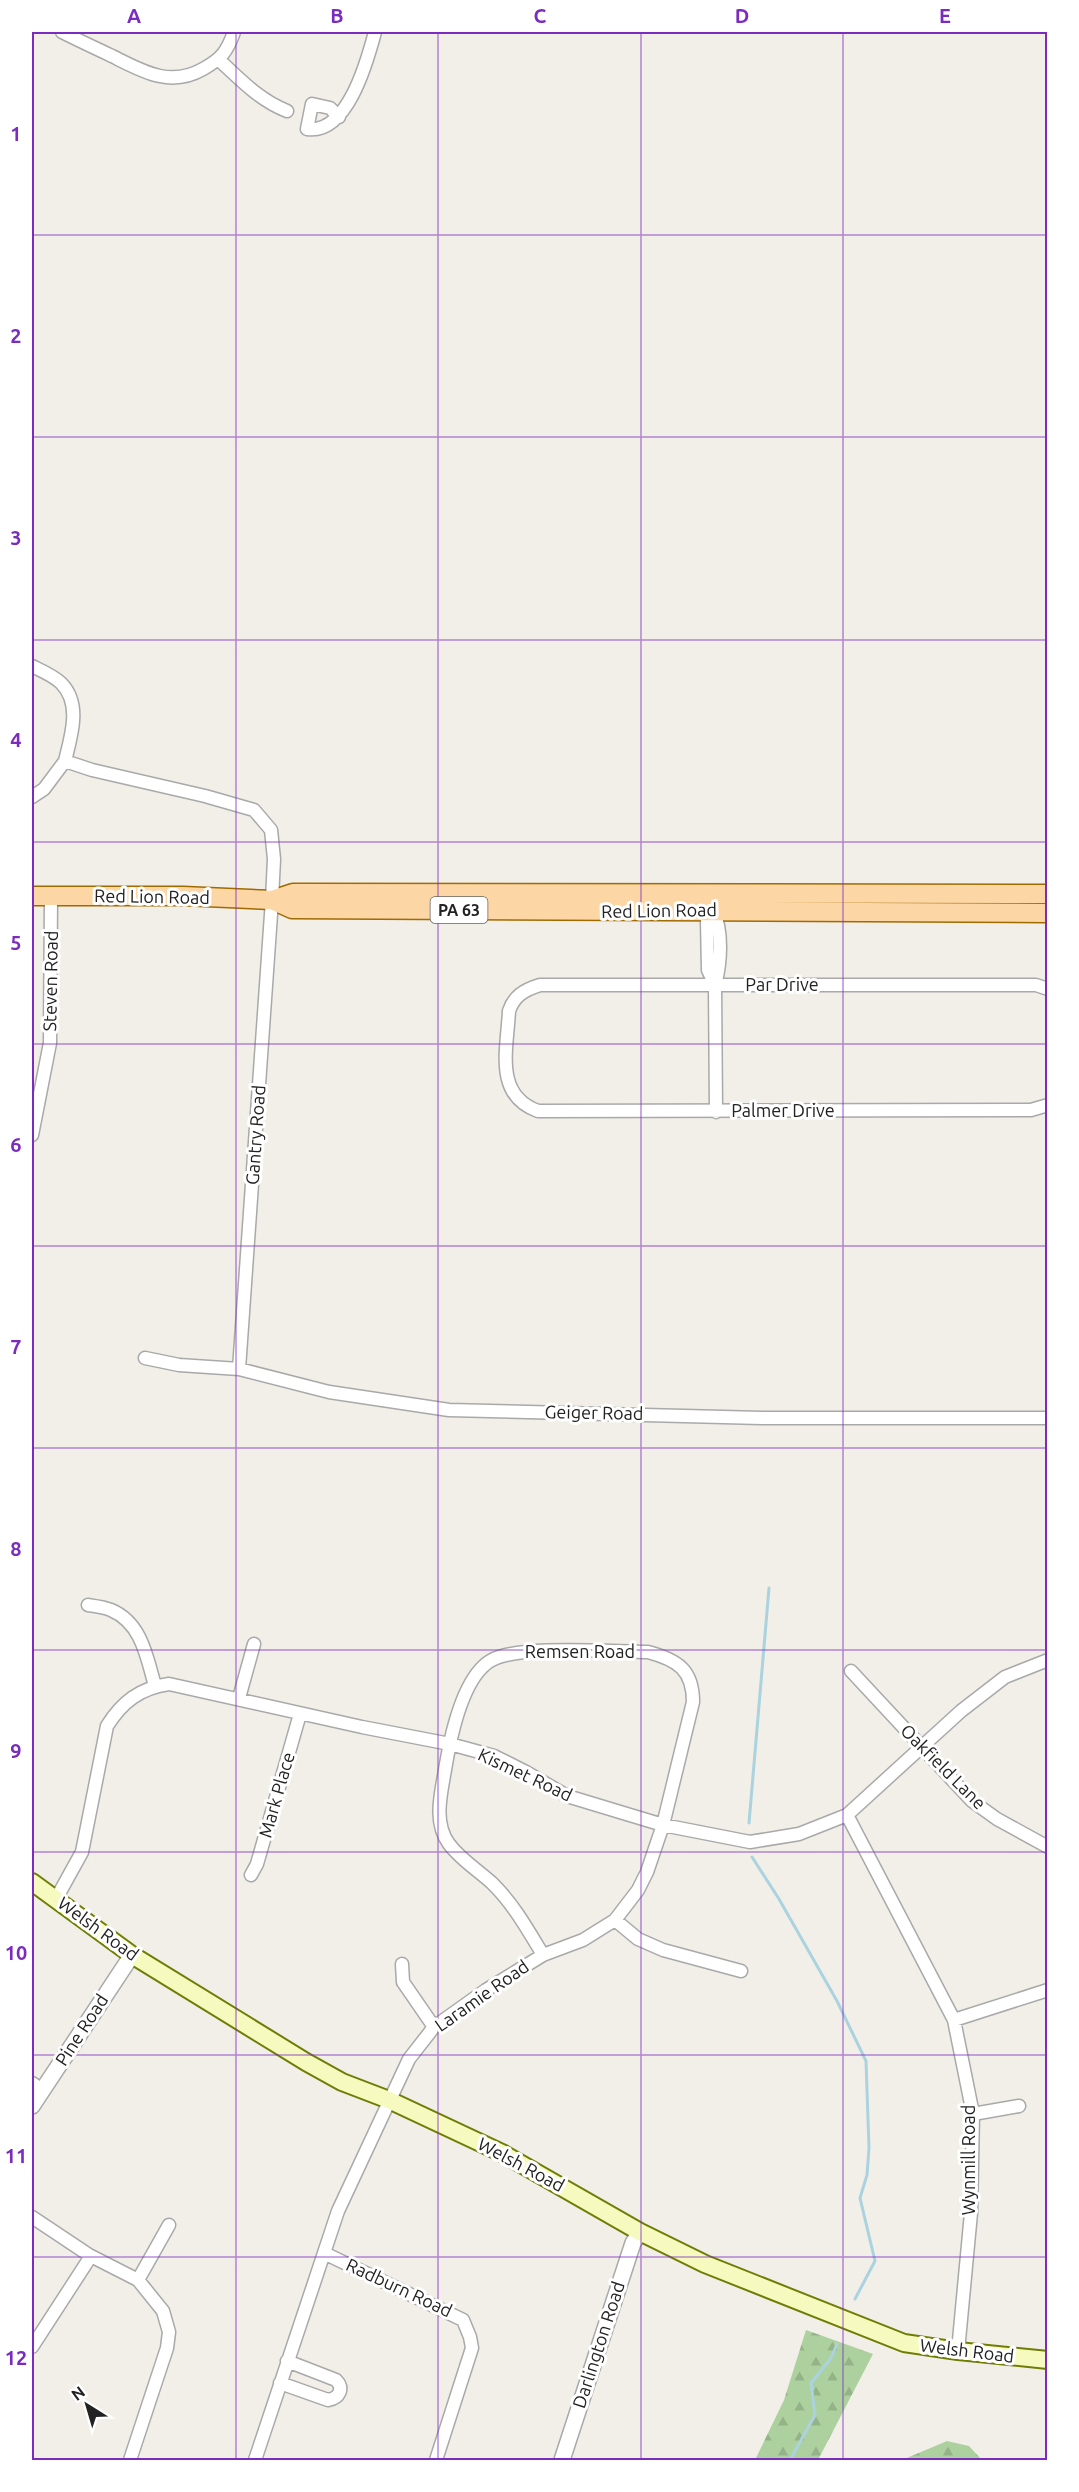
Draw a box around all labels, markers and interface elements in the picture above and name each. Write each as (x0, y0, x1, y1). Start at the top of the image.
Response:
text: A (127, 4, 141, 27)
text: B (330, 4, 344, 27)
text: C (534, 4, 547, 27)
text: D (735, 4, 749, 27)
text: E (939, 4, 951, 27)
text: 1 (10, 122, 22, 145)
text: 2 (10, 324, 22, 347)
text: 3 (10, 526, 22, 549)
text: 4 (10, 728, 22, 751)
street label: Red Lion Road (94, 885, 210, 907)
road number: PA 63 (430, 897, 488, 923)
street label: Red Lion Road (601, 899, 717, 921)
street label: Steven Road (39, 930, 61, 1032)
text: 5 (10, 931, 22, 954)
street label: Par Drive (745, 974, 819, 994)
street label: Gantry Road (242, 1084, 268, 1186)
street label: Palmer Drive (731, 1100, 835, 1120)
text: 6 (10, 1133, 22, 1156)
text: 7 (10, 1335, 22, 1358)
street label: Geiger Road (544, 1401, 644, 1423)
text: 8 (10, 1537, 22, 1560)
street label: Remsen Road (525, 1641, 635, 1661)
street label: Oakfield Lane (897, 1720, 990, 1813)
text: 9 (10, 1739, 22, 1762)
street label: Kismet Road (475, 1744, 576, 1805)
street label: Mark Place (254, 1750, 298, 1840)
street label: Welsh Road (54, 1892, 143, 1964)
text: 10 (5, 1941, 27, 1964)
street label: Laramie Road (431, 1955, 532, 2035)
street label: Pine Road (51, 1990, 112, 2069)
street label: Wynmill Road (958, 2105, 978, 2215)
street label: Welsh Road (475, 2133, 568, 2195)
text: 11 (5, 2144, 27, 2167)
street label: Radburn Road (343, 2254, 456, 2320)
street label: Darlington Road (568, 2279, 628, 2411)
street label: Welsh Road (919, 2334, 1015, 2366)
text: 12 (5, 2346, 27, 2369)
north arrow (57, 2375, 117, 2435)
text: N (68, 2382, 88, 2404)

